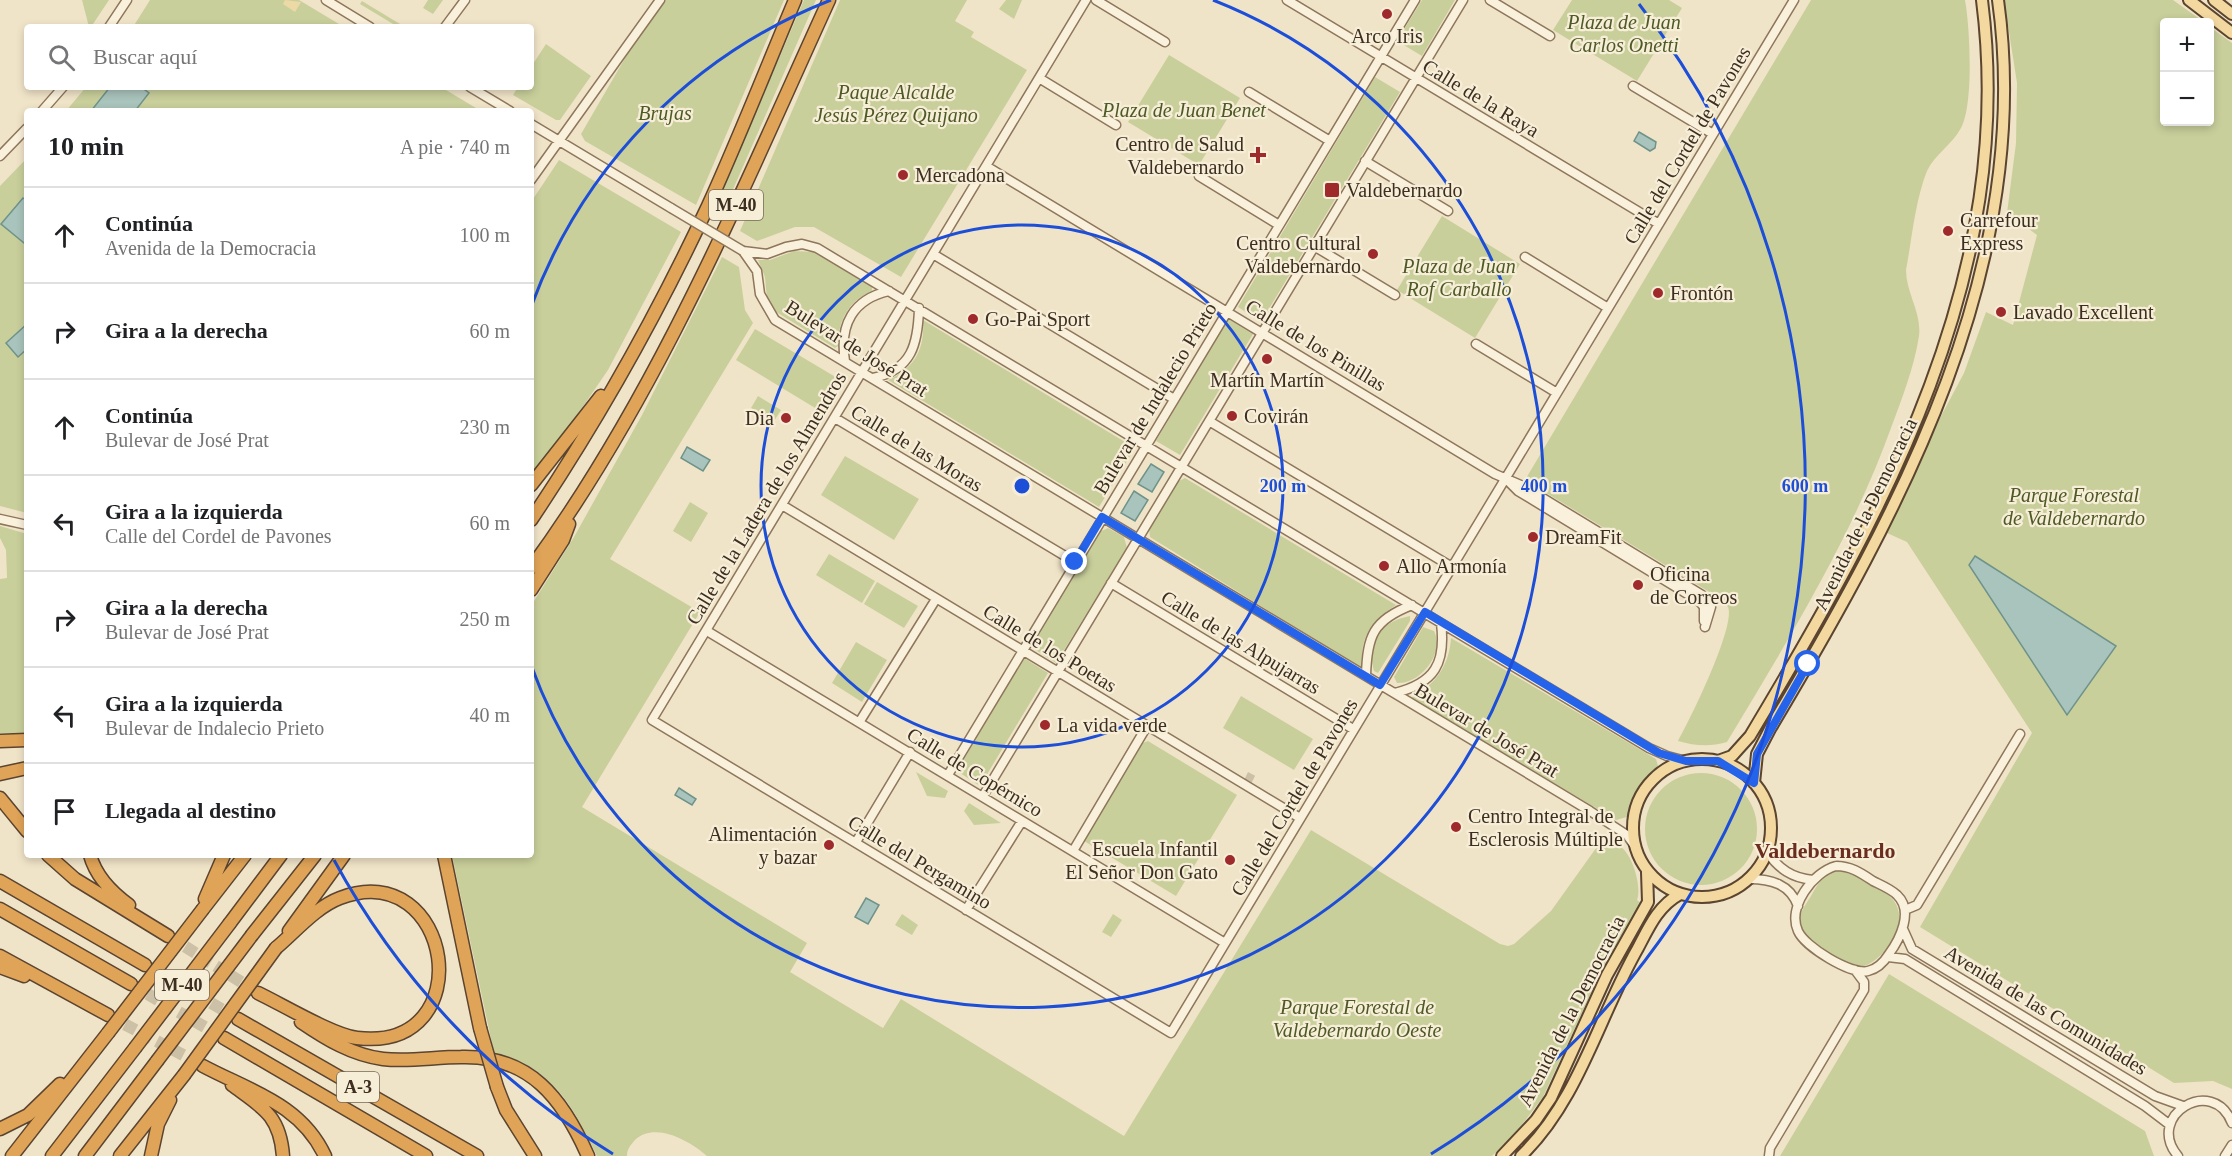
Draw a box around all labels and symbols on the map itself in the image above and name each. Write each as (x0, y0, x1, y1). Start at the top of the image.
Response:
marker: Arco Iris (1380, 7, 1394, 21)
park label: Plaza de Juan Carlos Onetti (1566, 11, 1681, 56)
place label: Arco Iris (1351, 25, 1423, 47)
street label: Calle del Cordel de Pavones (1619, 42, 1755, 248)
street label: Calle de la Raya (1418, 55, 1543, 142)
park label: Paque Alcalde Jesús Pérez Quijano (814, 81, 978, 127)
park label: Plaza de Juan Benet (1101, 99, 1266, 121)
park label: Brujas (638, 102, 692, 125)
place label: Centro de Salud Valdebernardo (1115, 133, 1244, 178)
marker: Centro de Salud Valdebernardo (1249, 146, 1267, 164)
place label: Mercadona (915, 164, 1005, 186)
marker: Mercadona (896, 168, 910, 182)
place label: Valdebernardo (1346, 179, 1463, 201)
marker: Valdebernardo (1323, 181, 1341, 199)
road number: M-40 (709, 190, 763, 220)
place label: Carrefour Express (1960, 209, 2038, 255)
marker: Carrefour Express (1941, 224, 1955, 238)
place label: Centro Cultural Valdebernardo (1236, 232, 1361, 277)
marker: Centro Cultural Valdebernardo (1366, 247, 1380, 261)
park label: Plaza de Juan Rof Carballo (1401, 255, 1516, 301)
place label: Frontón (1670, 282, 1733, 304)
marker: Frontón (1651, 286, 1665, 300)
street label: Bulevar de José Prat (782, 295, 933, 401)
street label: Calle de los Pinillas (1242, 295, 1390, 396)
street label: Bulevar de Indalecio Prieto (1089, 298, 1221, 498)
place label: Lavado Excellent (2013, 301, 2154, 323)
marker: Lavado Excellent (1994, 305, 2008, 319)
place label: Go-Pai Sport (985, 308, 1090, 331)
marker: Go-Pai Sport (966, 312, 980, 326)
marker: Martín Martín (1260, 352, 1274, 366)
street label: Calle de la Ladera de los Almendros (682, 367, 850, 628)
place label: Martín Martín (1210, 369, 1324, 391)
street label: Calle de las Moras (847, 400, 987, 496)
place label: Covirán (1244, 405, 1308, 427)
place label: Dia (745, 407, 774, 429)
marker: Covirán (1225, 409, 1239, 423)
marker: Dia (779, 411, 793, 425)
street label: Avenida de la Democracia (1809, 414, 1921, 614)
centre of rings (1012, 476, 1032, 496)
text: 200 m (1260, 476, 1306, 496)
text: 400 m (1521, 476, 1567, 496)
text: 600 m (1782, 476, 1828, 496)
park label: Parque Forestal de Valdebernardo (2003, 484, 2145, 529)
place label: DreamFit (1545, 526, 1622, 548)
marker: DreamFit (1526, 530, 1540, 544)
route end (1061, 548, 1087, 574)
place label: Allo Armonía (1396, 555, 1507, 577)
marker: Allo Armonía (1377, 559, 1391, 573)
place label: Oficina de Correos (1650, 563, 1737, 608)
marker: Oficina de Correos (1631, 578, 1645, 592)
street label: Calle de las Alpujarras (1157, 586, 1325, 699)
street label: Calle de los Poetas (979, 600, 1121, 697)
route start (1794, 650, 1820, 676)
street label: Bulevar de José Prat (1411, 678, 1563, 782)
street label: Calle del Cordel de Pavones (1226, 694, 1362, 900)
place label: La vida verde (1057, 714, 1167, 736)
marker: La vida verde (1038, 718, 1052, 732)
street label: Calle de Copérnico (903, 723, 1047, 822)
place label: Centro Integral de Esclerosis Múltiple (1468, 805, 1623, 851)
street label: Calle del Pergamino (844, 811, 995, 914)
marker: Centro Integral de Esclerosis Múltiple (1449, 820, 1463, 834)
place label: Alimentación y bazar (708, 823, 817, 869)
marker: Alimentación y bazar (822, 838, 836, 852)
place label: Escuela Infantil El Señor Don Gato (1065, 838, 1218, 883)
district label: Valdebernardo (1755, 838, 1895, 863)
marker: Escuela Infantil El Señor Don Gato (1223, 853, 1237, 867)
street label: Avenida de la Democracia (1513, 912, 1629, 1110)
street label: Avenida de las Comunidades (1941, 941, 2151, 1079)
road number: M-40 (155, 970, 209, 1000)
park label: Parque Forestal de Valdebernardo Oeste (1273, 996, 1441, 1041)
road number: A-3 (337, 1072, 379, 1102)

